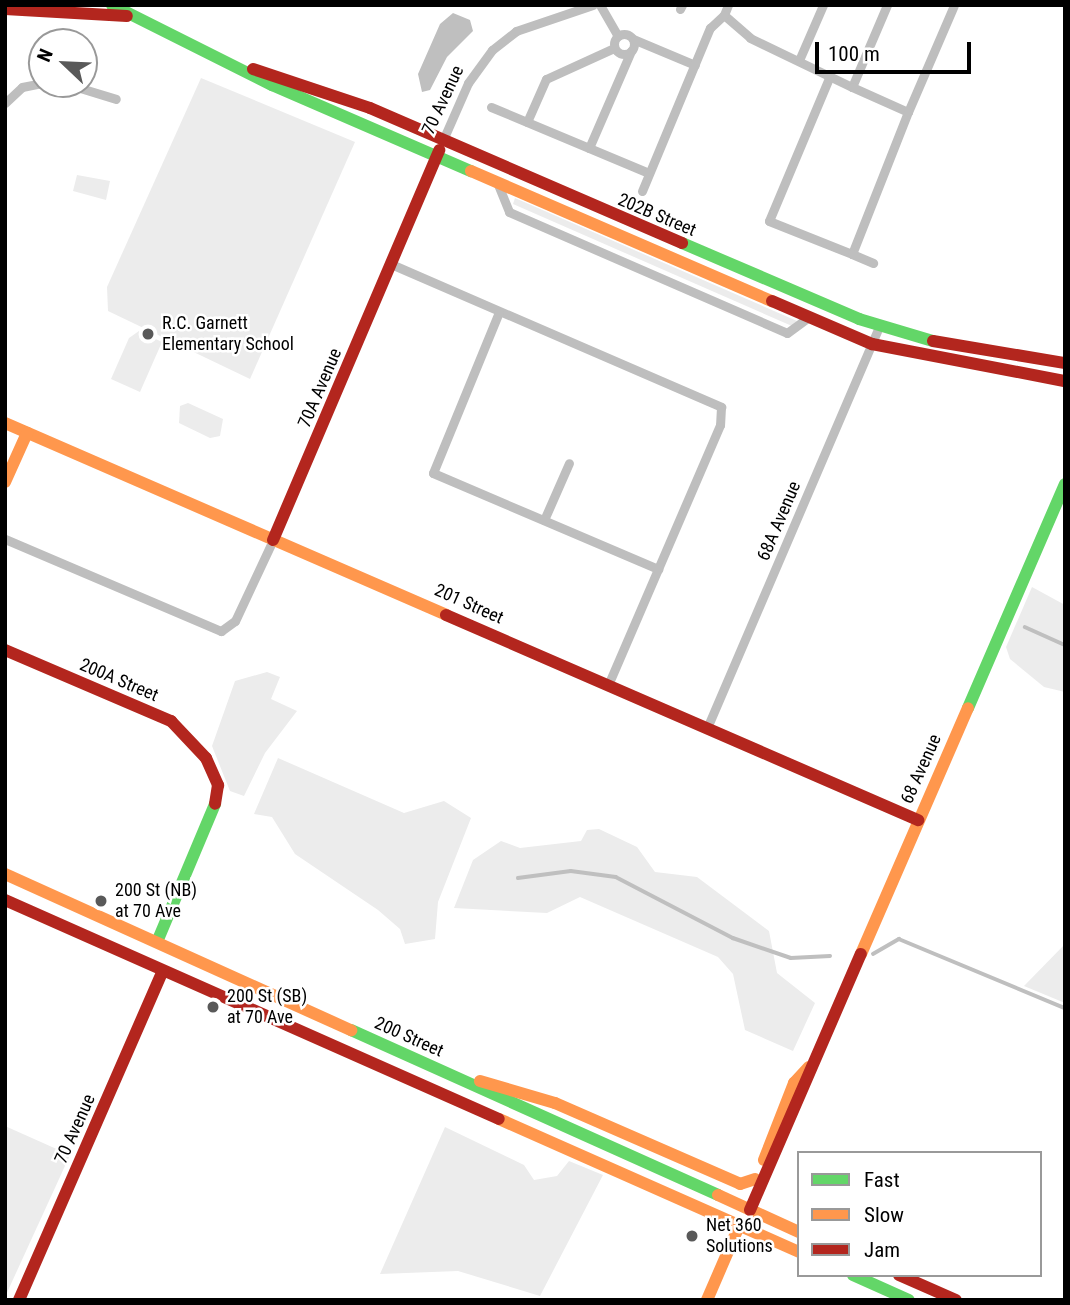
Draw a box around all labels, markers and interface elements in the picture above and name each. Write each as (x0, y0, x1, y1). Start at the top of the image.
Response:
north arrow (28, 28, 98, 98)
scale bar (818, 28, 974, 72)
text: 100 m (828, 42, 880, 66)
text: N (32, 46, 58, 65)
street label: 70 Avenue (418, 62, 468, 138)
street label: 202B Street (615, 189, 699, 241)
place label: R.C. Garnett Elementary School (162, 313, 294, 356)
marker: R.C. Garnett Elementary School (140, 326, 156, 342)
street label: 70A Avenue (294, 345, 346, 431)
street label: 68A Avenue (753, 478, 805, 564)
street label: 201 Street (431, 579, 507, 629)
street label: 200A Street (76, 654, 162, 706)
street label: 68 Avenue (896, 731, 946, 807)
place label: 200 St (NB) at 70 Ave (115, 880, 197, 922)
marker: 200 St (NB) at 70 Ave (93, 893, 109, 909)
place label: 200 St (SB) at 70 Ave (227, 986, 307, 1028)
marker: 200 St (SB) at 70 Ave (205, 999, 221, 1015)
street label: 200 Street (371, 1012, 447, 1062)
street label: 70 Avenue (50, 1091, 100, 1167)
legend (797, 1151, 1042, 1277)
text: Fast (864, 1168, 900, 1192)
text: Slow (864, 1203, 904, 1227)
place label: Net 360 Solutions (706, 1215, 773, 1258)
marker: Net 360 Solutions (684, 1228, 700, 1244)
text: Jam (864, 1238, 900, 1262)

